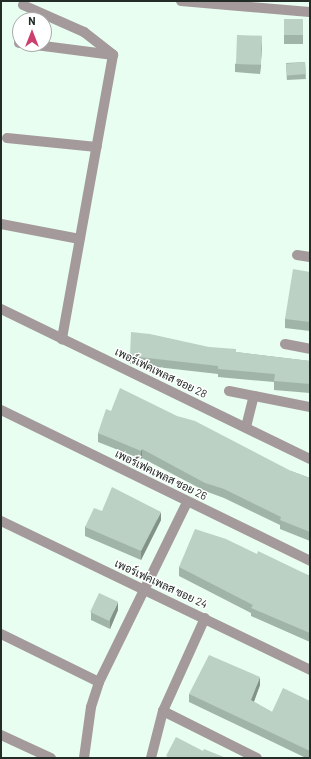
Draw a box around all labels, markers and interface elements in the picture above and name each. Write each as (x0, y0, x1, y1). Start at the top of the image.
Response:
north arrow (12, 12, 52, 52)
text: N (28, 14, 36, 27)
street label: เพอร์เฟคเพลส ซอย 28 (113, 345, 209, 401)
street label: เพอร์เฟคเพลส ซอย 26 (113, 447, 209, 503)
street label: เพอร์เฟคเพลส ซอย 24 (112, 557, 210, 611)

